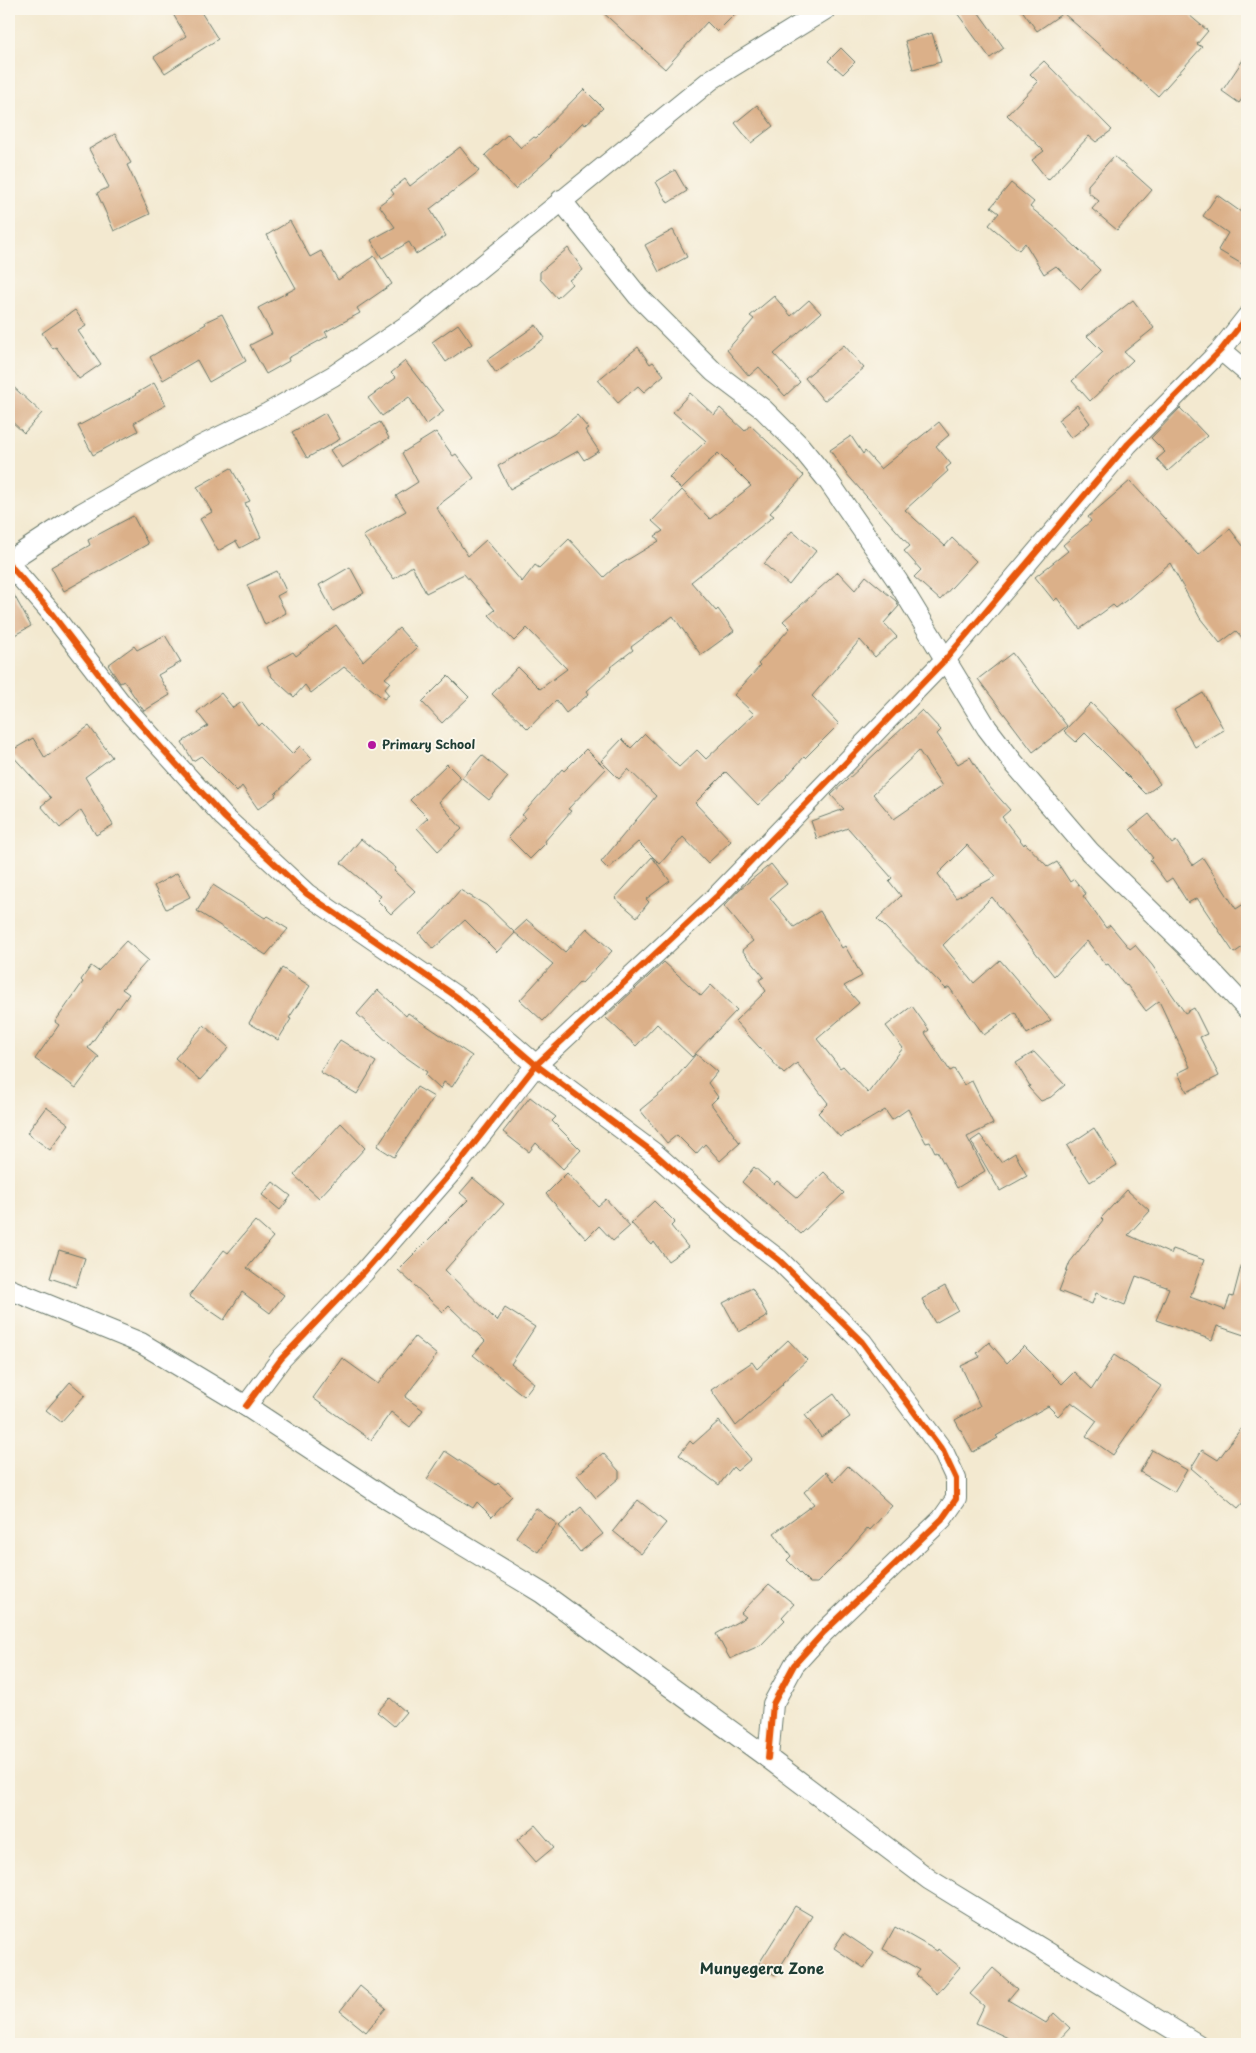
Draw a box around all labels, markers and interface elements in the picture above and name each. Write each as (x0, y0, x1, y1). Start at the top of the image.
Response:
place label: Primary School (382, 735, 475, 753)
marker: Primary School (366, 739, 378, 751)
district label: Munyegera Zone (700, 1956, 825, 1979)

